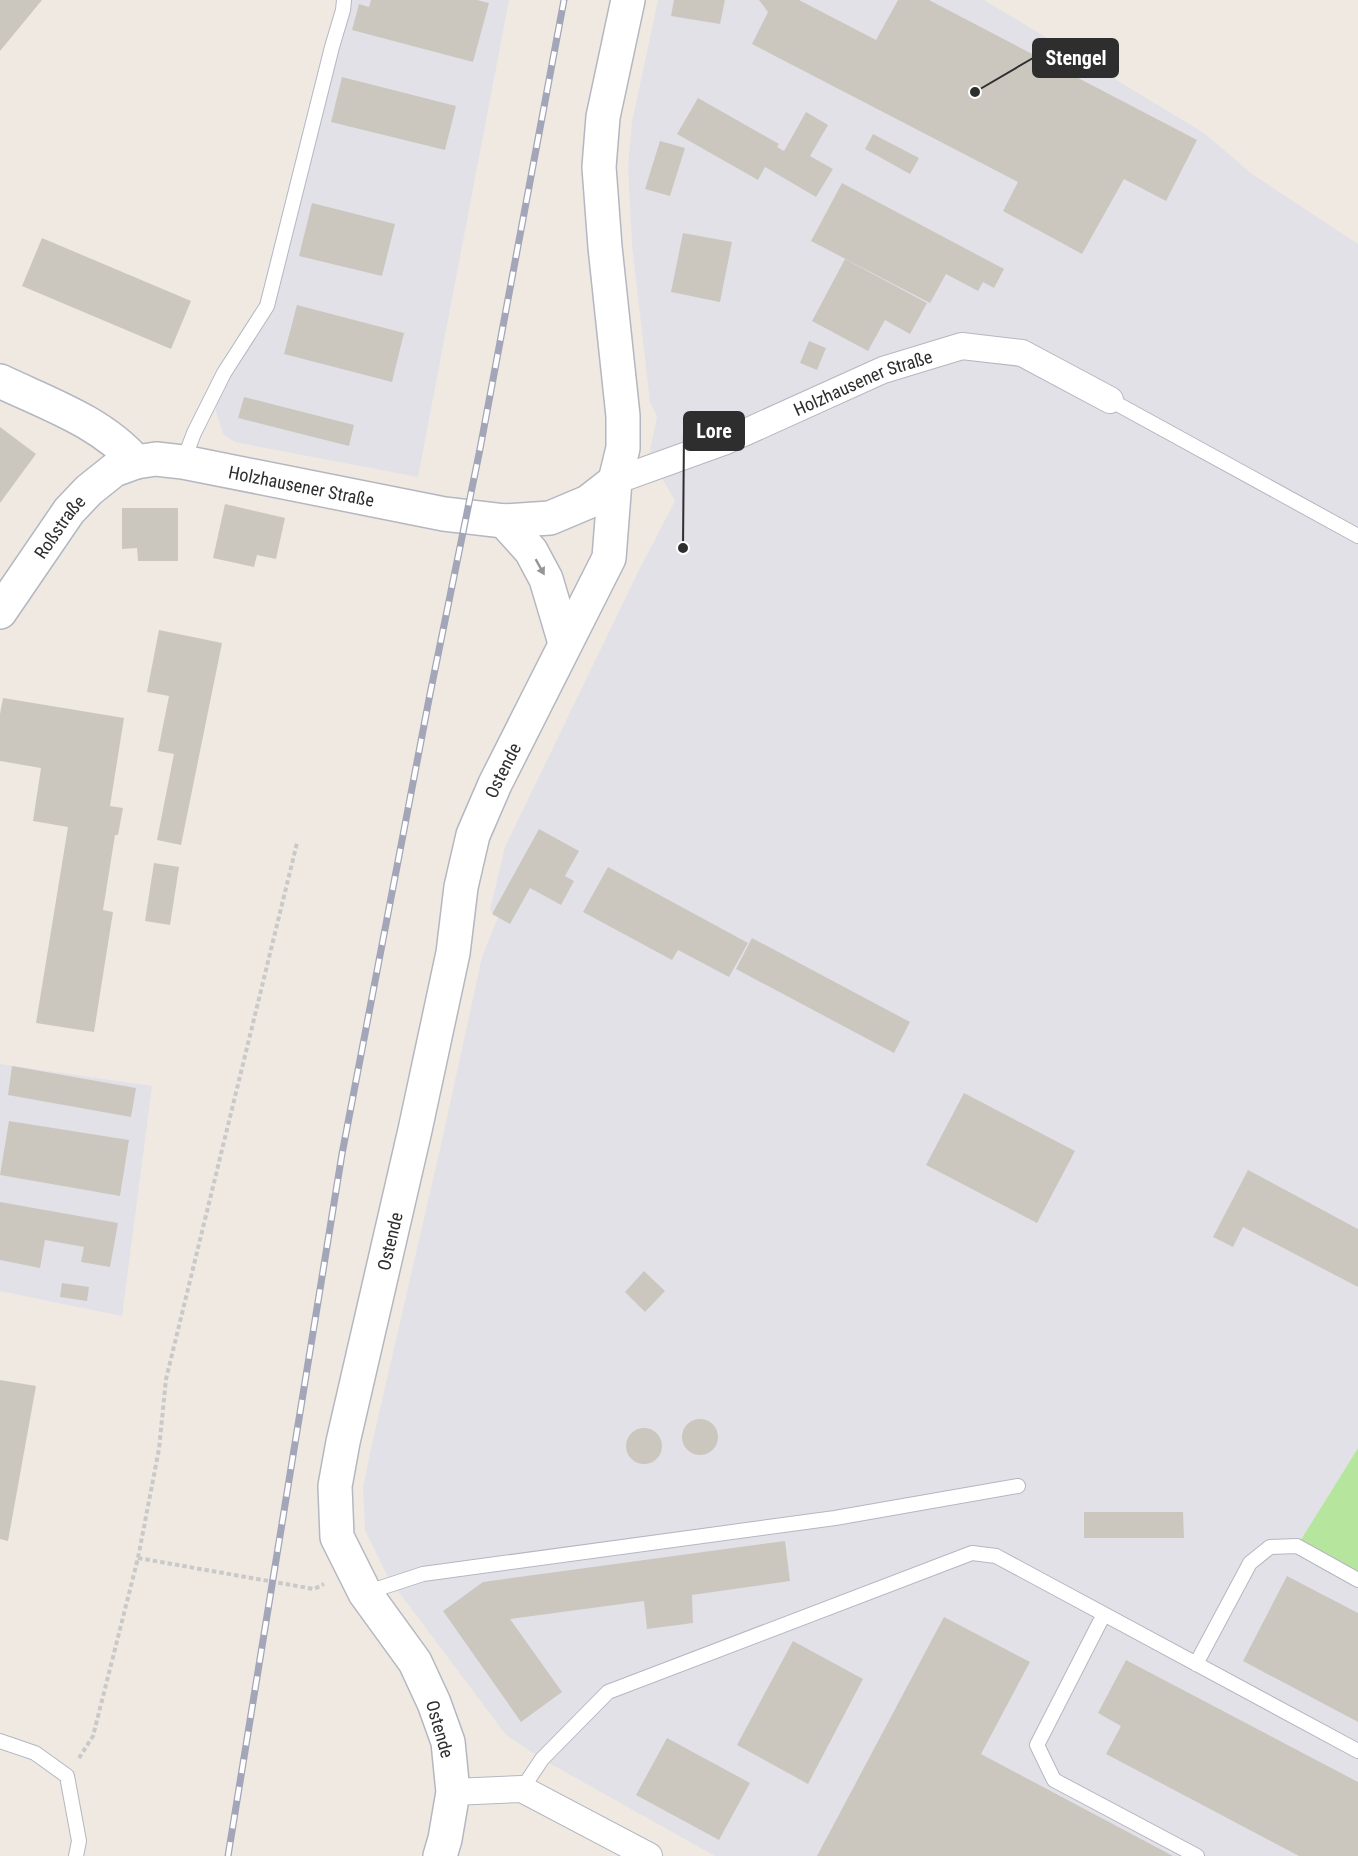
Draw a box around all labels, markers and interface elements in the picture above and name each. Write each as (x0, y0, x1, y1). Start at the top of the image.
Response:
callout: Stengel (1033, 39, 1118, 77)
text: Stengel (1045, 46, 1107, 70)
street label: Holzhausener Straße (790, 345, 935, 420)
callout: Lore (684, 412, 744, 450)
text: Lore (696, 419, 732, 443)
street label: Holzhausener Straße (227, 461, 376, 510)
street label: Roßstraße (29, 491, 89, 562)
one-way arrow (535, 559, 545, 576)
street label: Ostende (480, 739, 525, 801)
street label: Ostende (373, 1210, 406, 1272)
street label: Ostende (422, 1698, 458, 1760)

